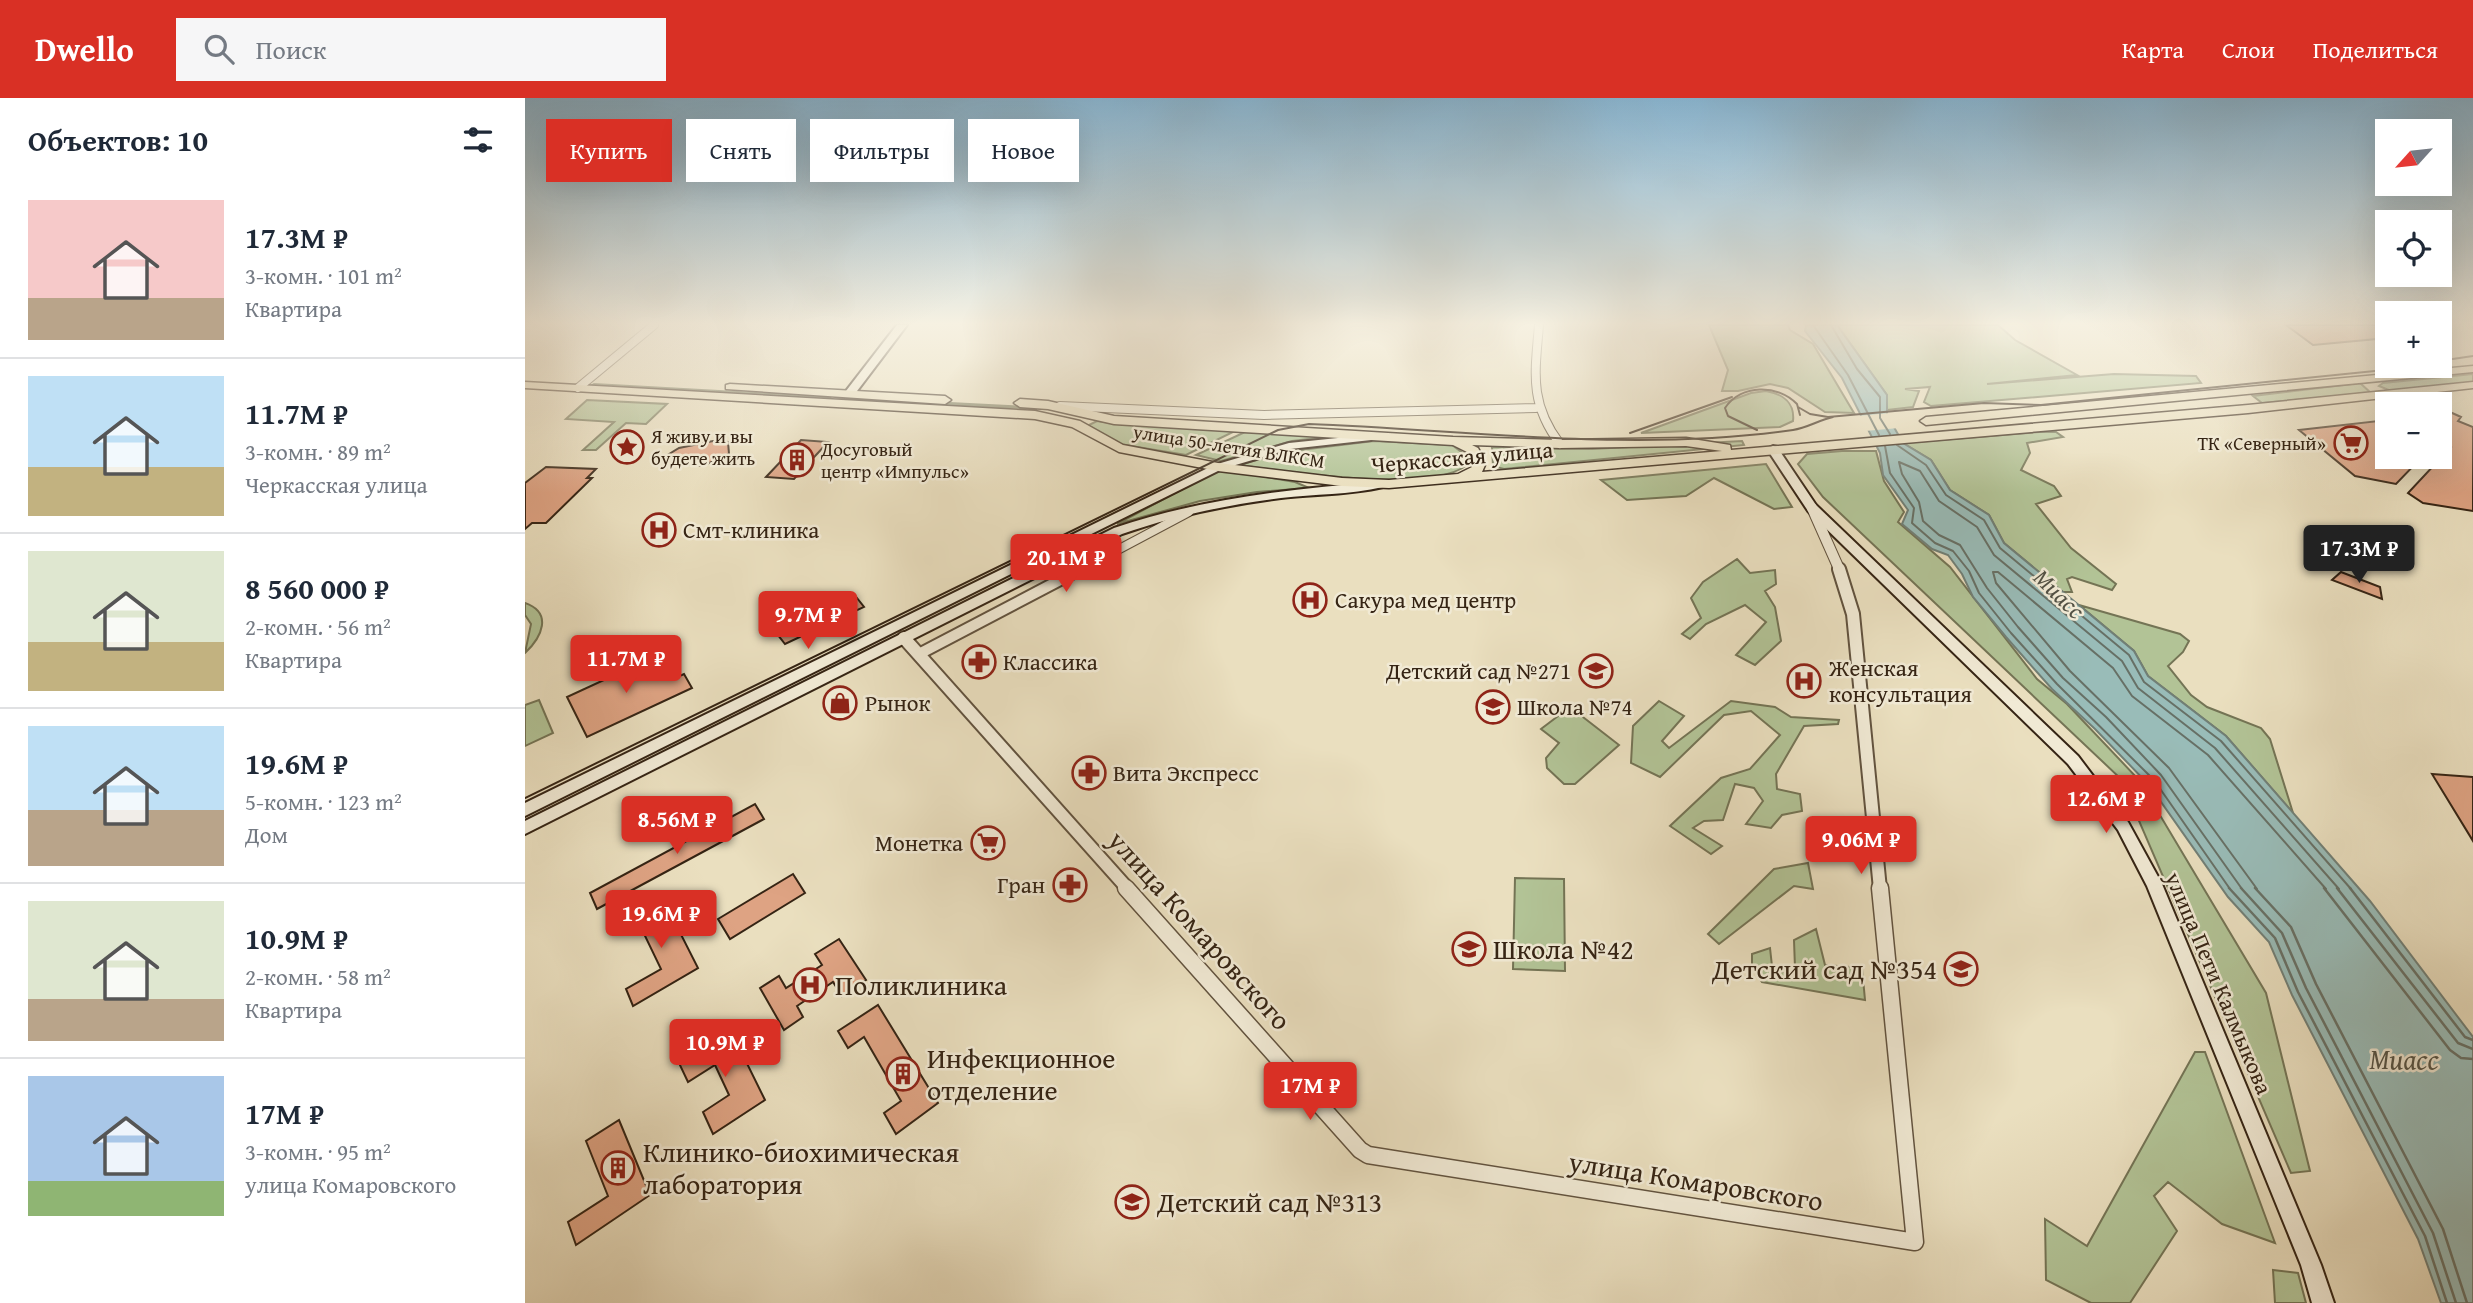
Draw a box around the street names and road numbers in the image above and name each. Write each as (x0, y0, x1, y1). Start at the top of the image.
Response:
street label: улица 50-летия ВЛКСМ (1130, 417, 1327, 475)
street label: Черкасская улица (1370, 432, 1554, 481)
street label: улица Комаровского (1098, 820, 1302, 1039)
street label: улица Пети Калмыкова (2157, 866, 2281, 1099)
street label: улица Комаровского (1565, 1140, 1826, 1221)

